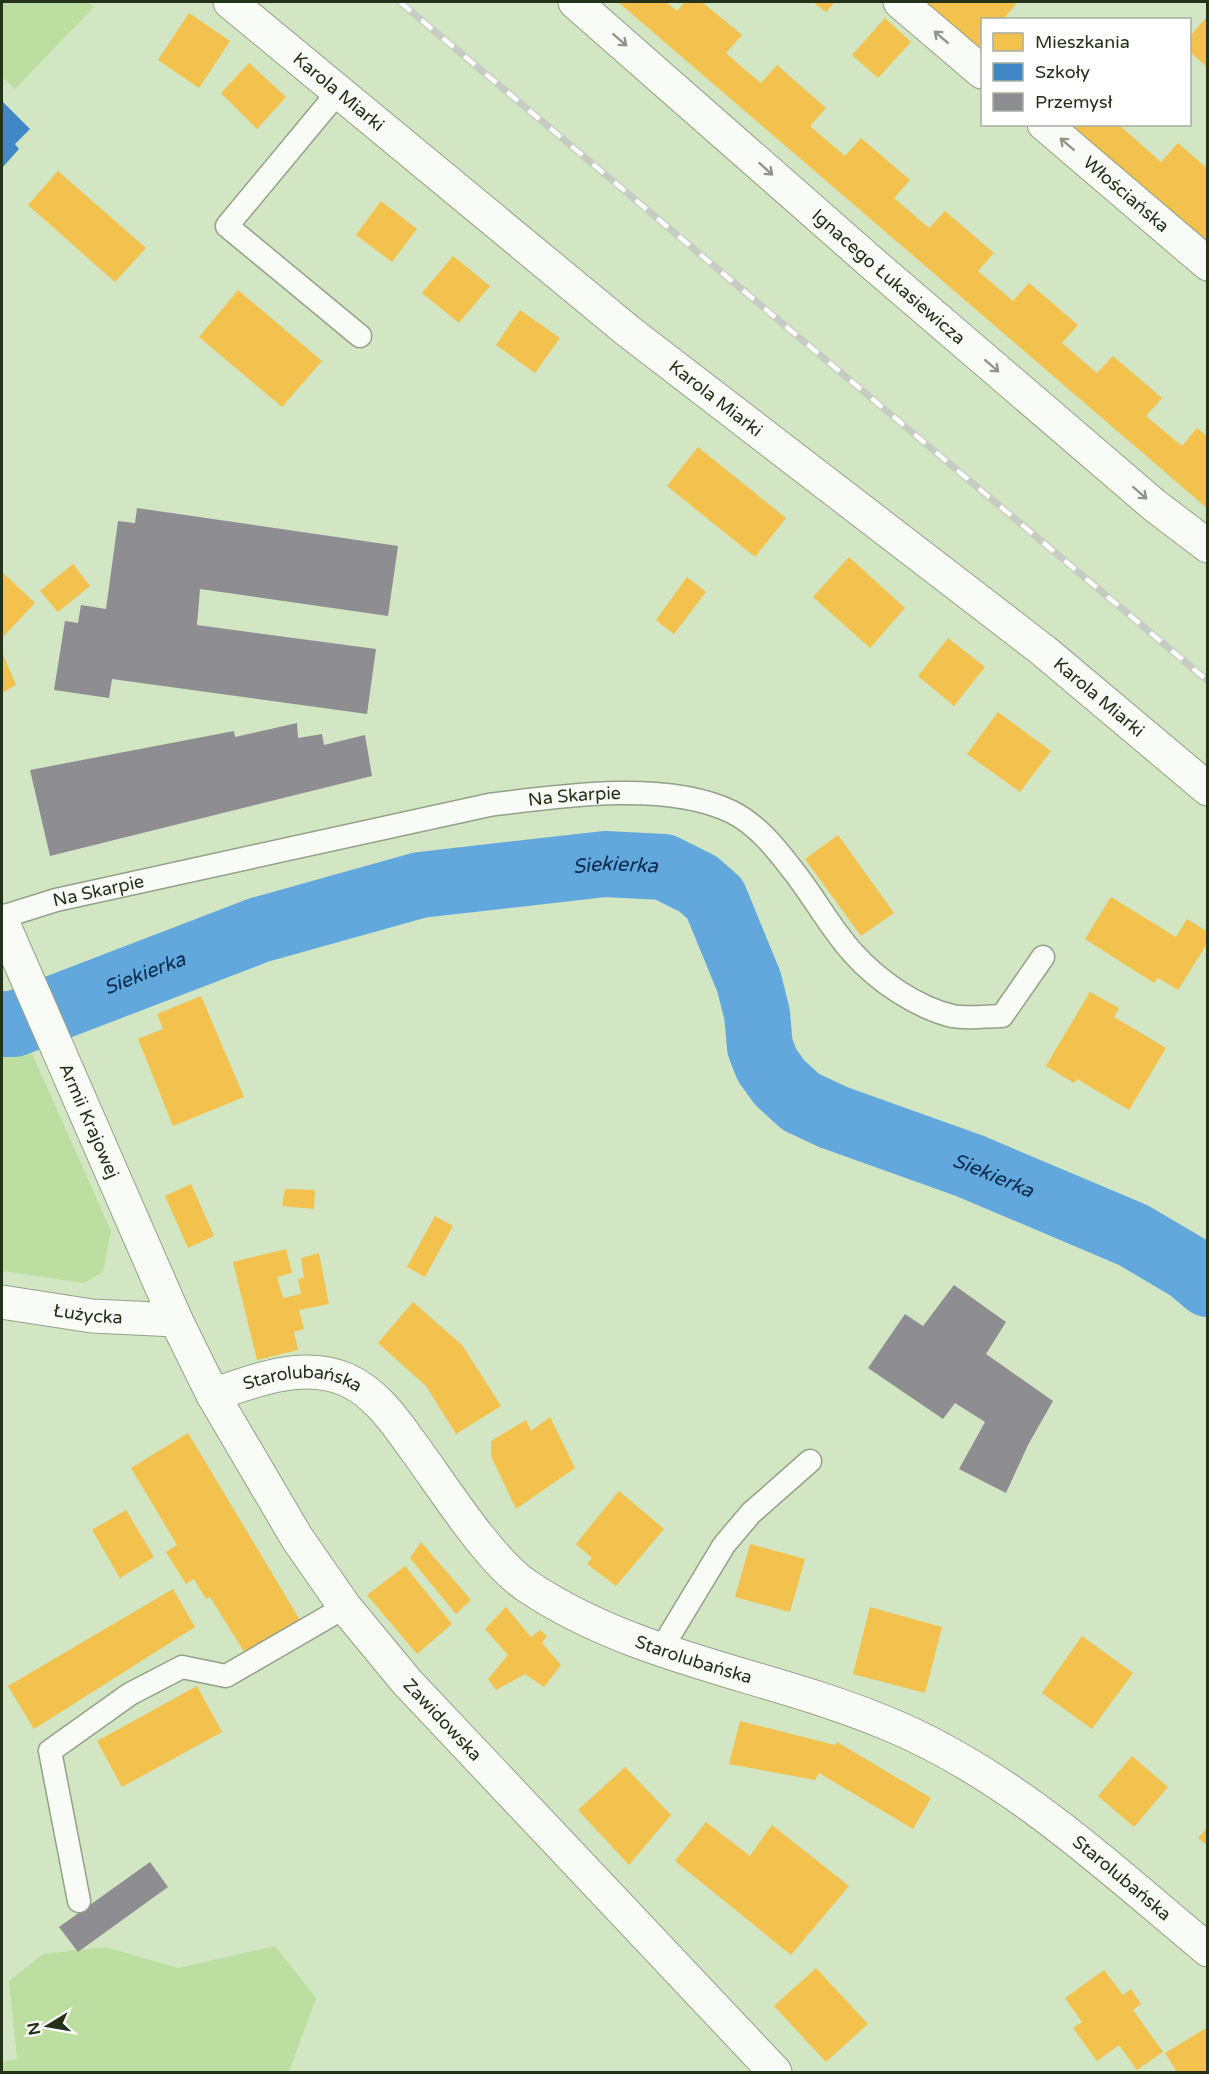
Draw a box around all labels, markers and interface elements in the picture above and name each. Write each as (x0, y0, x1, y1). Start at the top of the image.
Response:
legend (981, 18, 1191, 126)
one-way arrow (934, 30, 949, 44)
text: Mieszkania (1035, 31, 1130, 53)
one-way arrow (612, 33, 627, 47)
street label: Karola Miarki (288, 48, 389, 136)
text: Szkoły (1035, 61, 1090, 83)
text: Przemysł (1035, 91, 1113, 113)
one-way arrow (1059, 138, 1075, 151)
street label: Włościańska (1079, 151, 1174, 237)
one-way arrow (758, 162, 773, 176)
street label: Ignacego Łukasiewicza (807, 204, 970, 349)
street label: Karola Miarki (665, 356, 767, 441)
one-way arrow (984, 359, 999, 373)
one-way arrow (1132, 486, 1147, 500)
street label: Karola Miarki (1049, 653, 1149, 742)
street label: Na Skarpie (527, 782, 621, 811)
water label: Siekierka (571, 852, 659, 880)
street label: Na Skarpie (51, 870, 146, 911)
water label: Siekierka (101, 947, 190, 1000)
street label: Armii Krajowej (54, 1060, 124, 1182)
water label: Siekierka (949, 1149, 1038, 1204)
street label: Łużycka (52, 1299, 123, 1328)
street label: Starolubańska (240, 1361, 366, 1397)
street label: Starolubańska (632, 1630, 755, 1689)
street label: Zawidowska (399, 1674, 487, 1765)
street label: Starolubańska (1068, 1831, 1176, 1925)
north arrow (18, 1996, 78, 2056)
text: N (23, 2020, 45, 2037)

